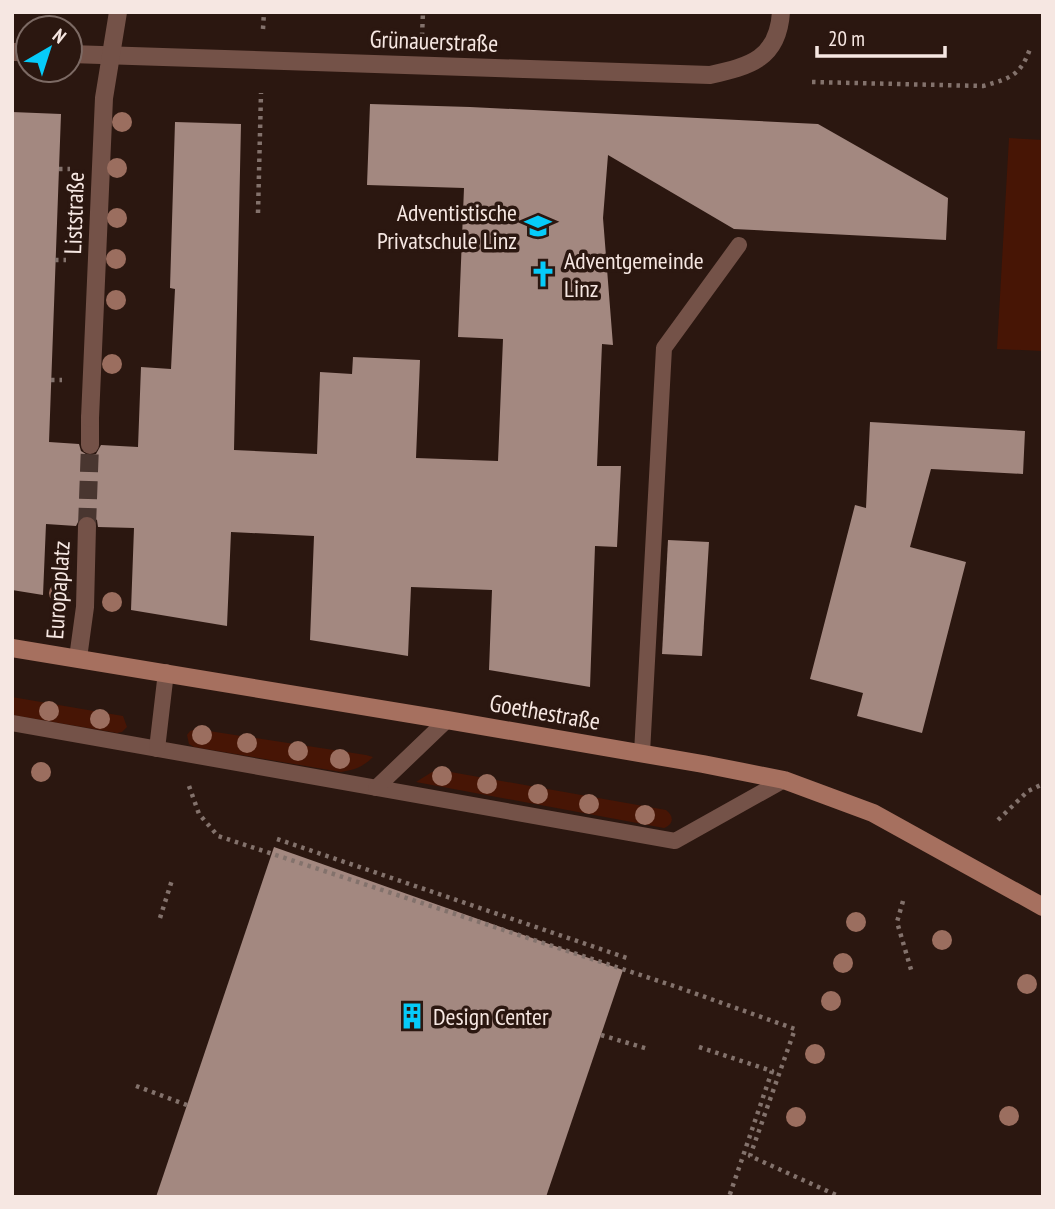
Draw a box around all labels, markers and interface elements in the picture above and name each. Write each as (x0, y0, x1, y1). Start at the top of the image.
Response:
north arrow (14, 14, 84, 84)
scale bar (817, 14, 945, 58)
text: N (48, 23, 71, 48)
street label: Grünauerstraße (369, 23, 499, 59)
text: 20 m (828, 25, 865, 52)
street label: Liststraße (57, 171, 91, 255)
place label: Adventistische Privatschule Linz (377, 197, 517, 256)
school or university icon: Adventistische Privatschule Linz (523, 211, 553, 241)
place label: Adventgemeinde Linz (564, 245, 704, 304)
church icon: Adventgemeinde Linz (528, 259, 558, 289)
street label: Europaplatz (39, 540, 77, 640)
street label: Goethestraße (487, 687, 603, 737)
building icon: Design Center (397, 1001, 427, 1031)
place label: Design Center (433, 1001, 549, 1032)

